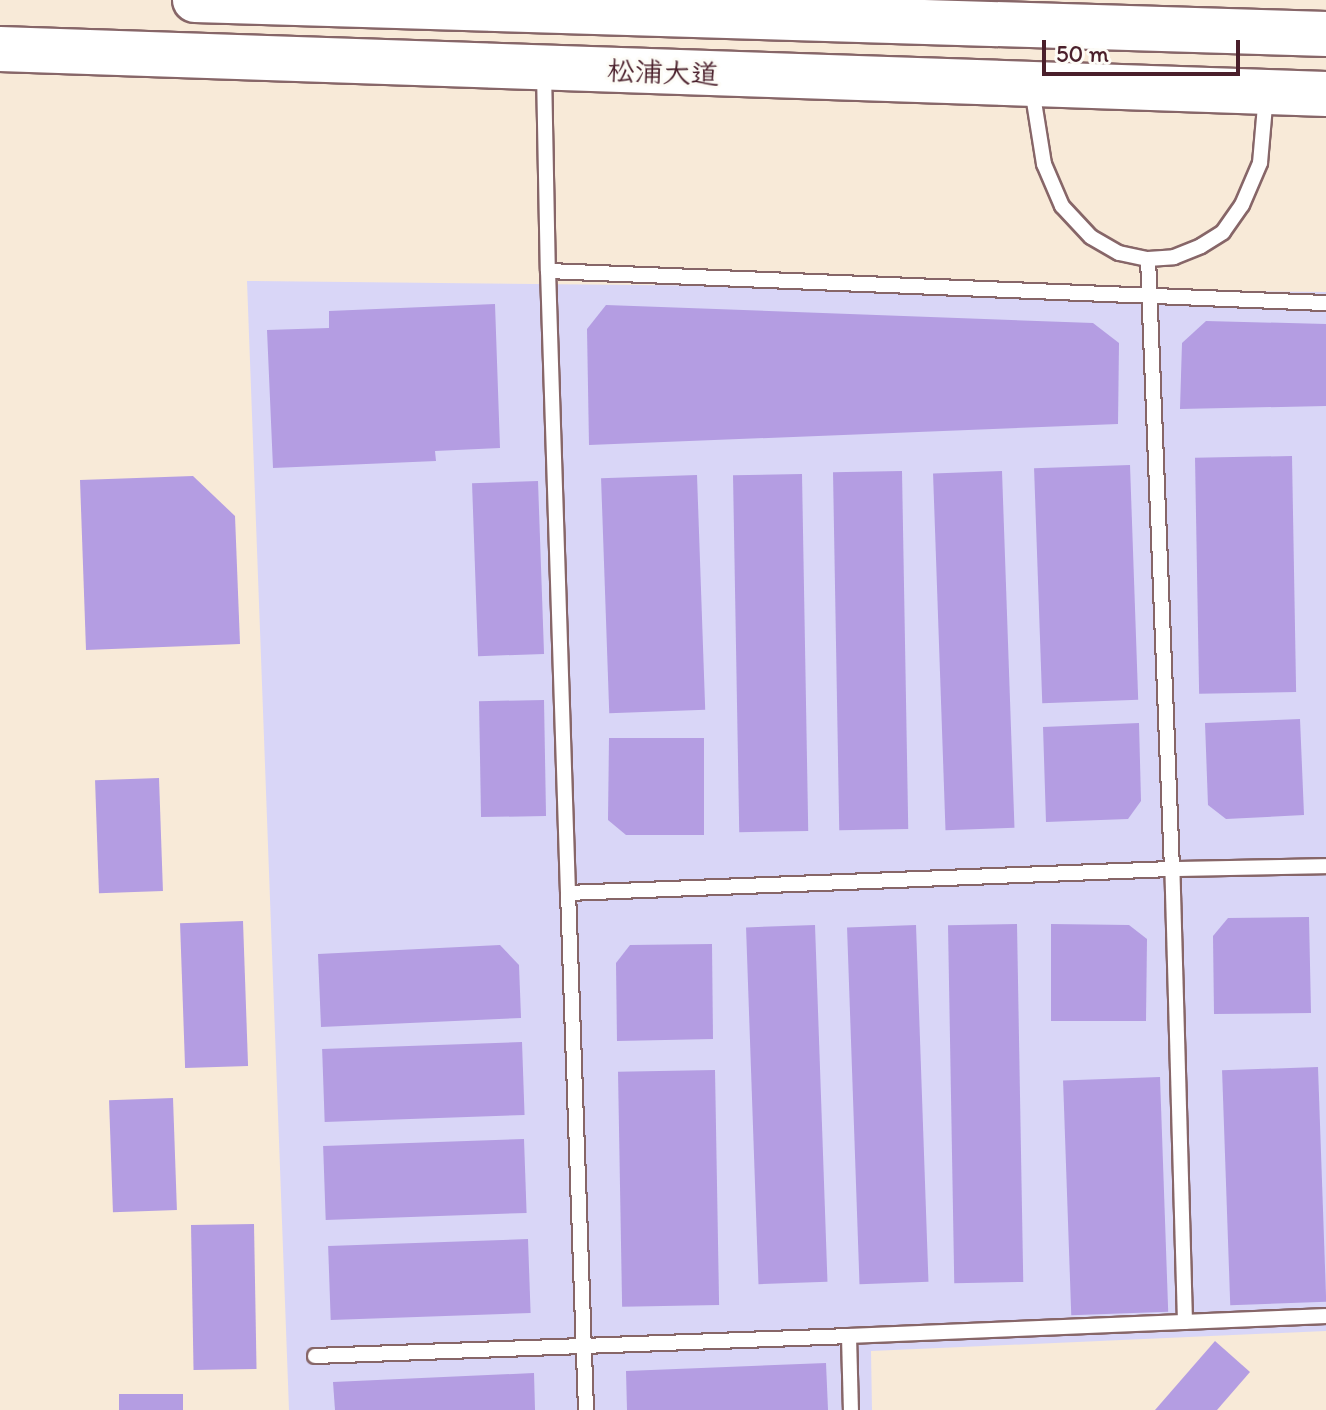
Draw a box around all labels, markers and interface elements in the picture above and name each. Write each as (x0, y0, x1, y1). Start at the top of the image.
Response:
scale bar (1046, 24, 1244, 74)
text: 50 m (1056, 39, 1109, 68)
street label: 松浦大道 (606, 53, 720, 91)

